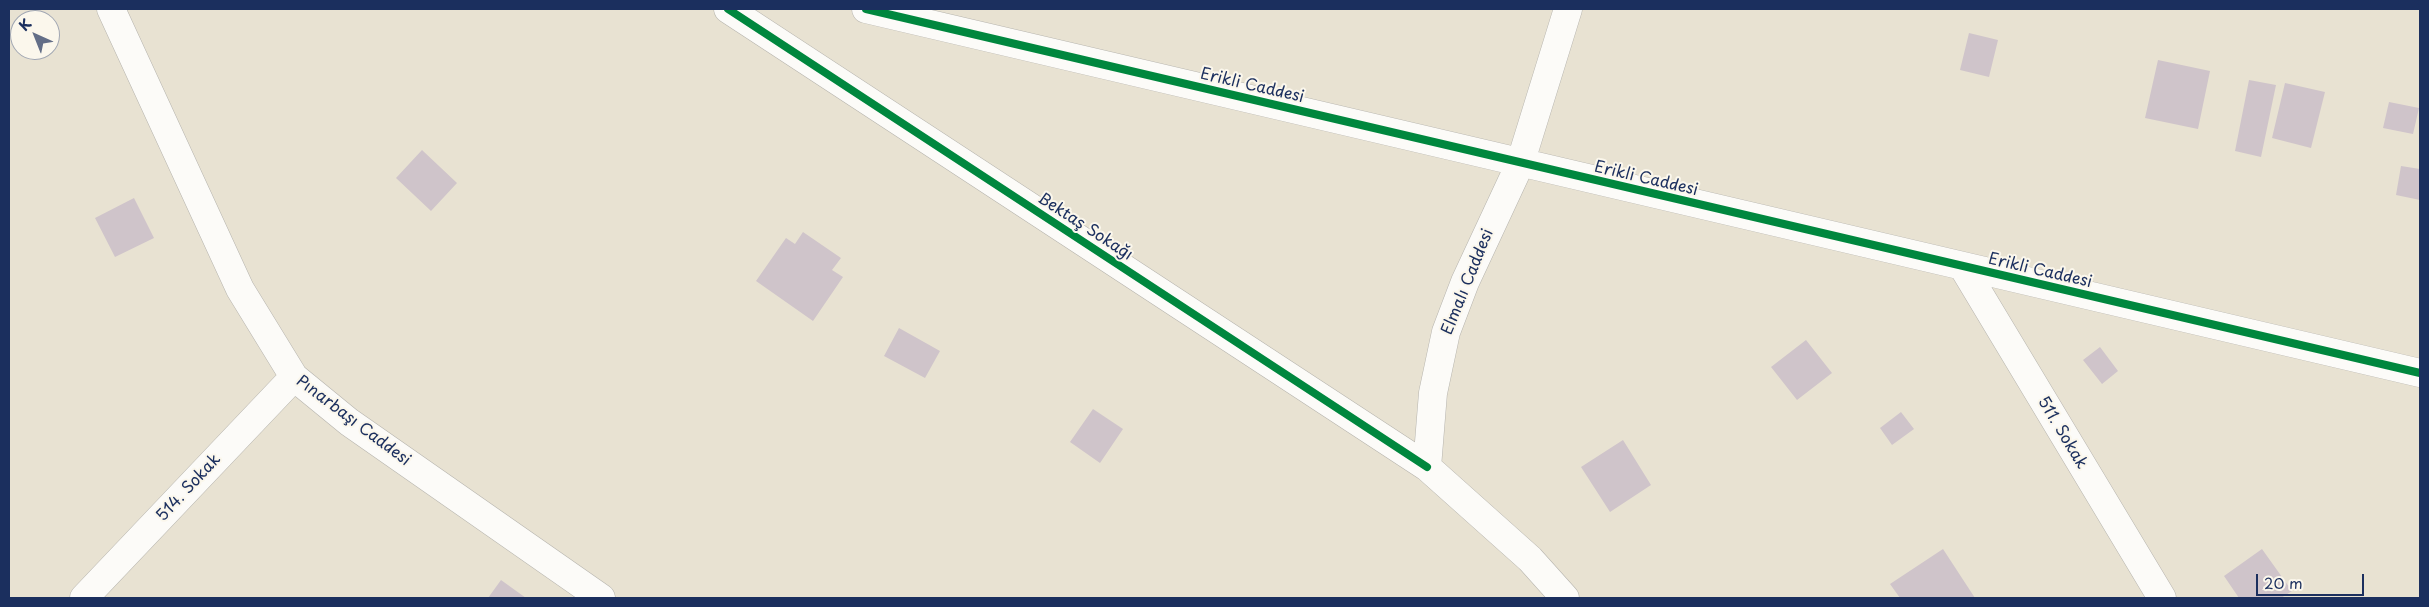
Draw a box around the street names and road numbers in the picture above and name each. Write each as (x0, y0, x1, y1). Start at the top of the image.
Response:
street label: Erikli Caddesi (1198, 65, 1306, 107)
street label: Erikli Caddesi (1592, 158, 1700, 200)
street label: Bektaş Sokağı (1034, 189, 1136, 265)
street label: Elmalı Caddesi (1438, 226, 1498, 338)
street label: Erikli Caddesi (1986, 250, 2094, 292)
street label: Pınarbaşı Caddesi (292, 372, 414, 470)
street label: 511. Sokak (2033, 393, 2091, 473)
street label: 514. Sokak (153, 450, 225, 526)

